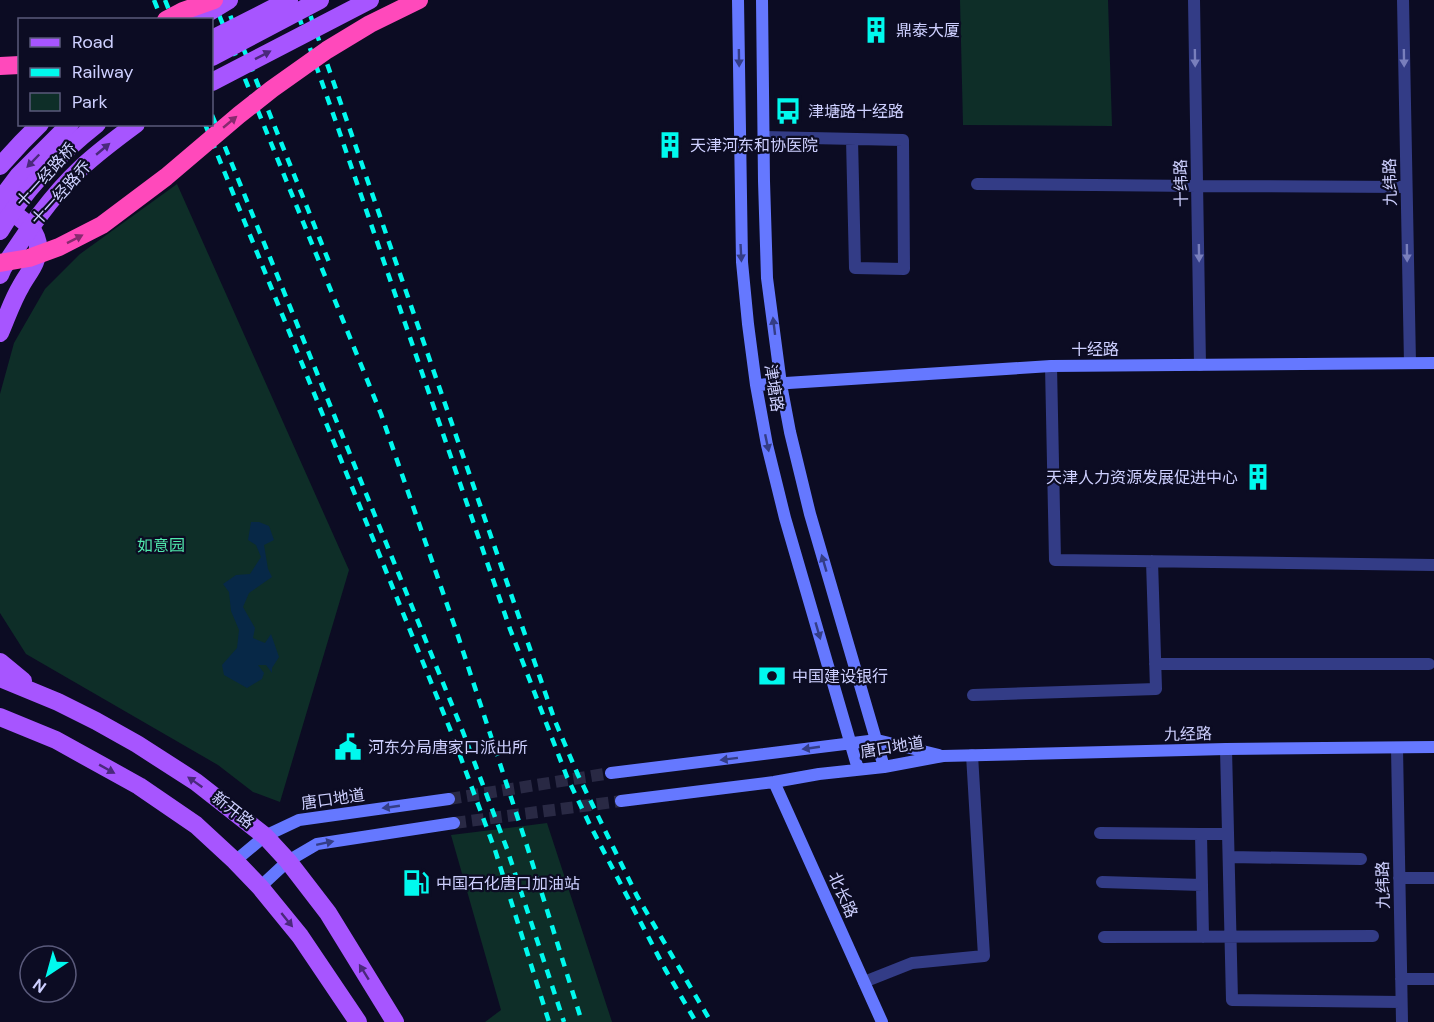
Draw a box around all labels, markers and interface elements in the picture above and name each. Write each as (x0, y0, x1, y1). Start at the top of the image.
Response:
building icon: 鼎泰大厦 (861, 15, 891, 45)
legend (18, 18, 213, 126)
place label: 鼎泰大厦 (896, 20, 960, 41)
text: Road (72, 30, 114, 54)
one-way arrow (734, 49, 744, 68)
one-way arrow (1190, 49, 1200, 68)
one-way arrow (1399, 49, 1409, 68)
one-way arrow (255, 50, 272, 60)
text: Railway (72, 60, 134, 84)
text: Park (72, 90, 108, 114)
bus stop icon: 津塘路十经路 (773, 96, 803, 126)
place label: 津塘路十经路 (808, 101, 904, 122)
one-way arrow (222, 116, 237, 129)
building icon: 天津河东和协医院 (655, 130, 685, 160)
place label: 天津河东和协医院 (690, 135, 818, 156)
street label: 十一经路桥 (11, 138, 81, 212)
one-way arrow (95, 143, 111, 156)
one-way arrow (26, 153, 40, 168)
street label: 十一经路乔 (26, 156, 96, 230)
street label: 九纬路 (1379, 158, 1401, 206)
street label: 十纬路 (1170, 159, 1192, 207)
one-way arrow (67, 234, 84, 244)
one-way arrow (737, 244, 746, 263)
one-way arrow (1194, 244, 1204, 263)
one-way arrow (1403, 244, 1412, 263)
one-way arrow (769, 316, 779, 335)
street label: 十经路 (1071, 339, 1119, 360)
street label: 津塘路 (760, 363, 788, 413)
one-way arrow (763, 434, 772, 453)
building icon: 天津人力资源发展促进中心 (1243, 462, 1273, 492)
place label: 天津人力资源发展促进中心 (1046, 467, 1238, 488)
park label: 如意园 (137, 535, 185, 556)
one-way arrow (819, 554, 828, 572)
one-way arrow (814, 622, 823, 640)
bank icon: 中国建设银行 (757, 661, 787, 691)
place label: 中国建设银行 (792, 666, 888, 687)
street label: 九经路 (1164, 723, 1212, 745)
public building icon: 河东分局唐家口派出所 (333, 732, 363, 762)
street label: 唐口地道 (859, 732, 925, 762)
place label: 河东分局唐家口派出所 (368, 737, 528, 758)
one-way arrow (802, 744, 821, 753)
one-way arrow (720, 754, 739, 764)
one-way arrow (99, 764, 116, 774)
one-way arrow (187, 776, 203, 788)
street label: 唐口地道 (300, 784, 366, 814)
street label: 新开路 (208, 787, 258, 833)
one-way arrow (381, 803, 400, 812)
one-way arrow (316, 838, 335, 847)
street label: 九纬路 (1372, 861, 1394, 909)
fuel station icon: 中国石化唐口加油站 (401, 868, 431, 898)
street label: 北长路 (824, 869, 862, 921)
place label: 中国石化唐口加油站 (436, 873, 580, 894)
one-way arrow (280, 912, 292, 927)
north arrow (18, 944, 78, 1004)
one-way arrow (359, 964, 370, 980)
text: N (29, 974, 50, 998)

